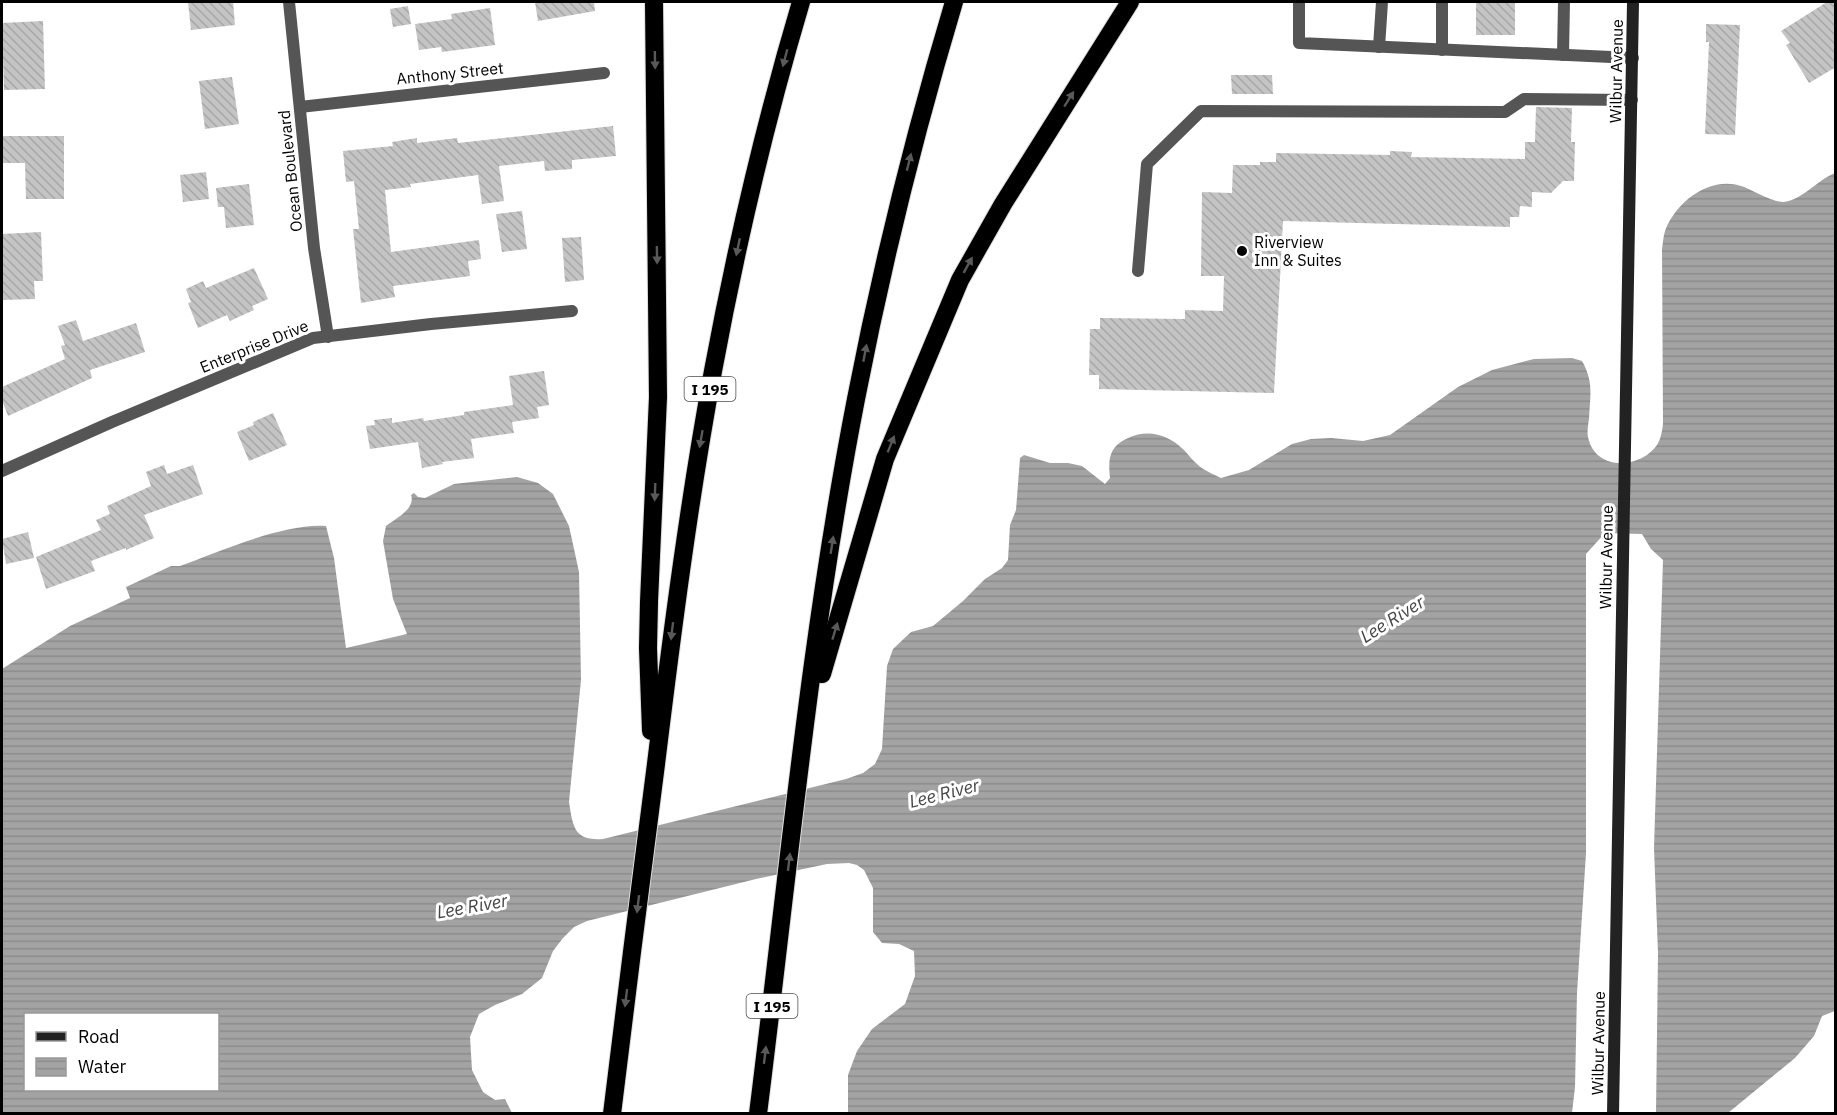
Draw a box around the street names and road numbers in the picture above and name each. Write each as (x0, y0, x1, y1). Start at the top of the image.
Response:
street label: Wilbur Avenue (1605, 19, 1627, 123)
street label: Anthony Street (395, 57, 505, 89)
street label: Ocean Boulevard (274, 109, 306, 233)
street label: Enterprise Drive (197, 315, 311, 377)
road number: I 195 (684, 377, 736, 401)
street label: Wilbur Avenue (1595, 505, 1617, 609)
street label: Wilbur Avenue (1587, 991, 1609, 1095)
road number: I 195 (746, 994, 798, 1018)

